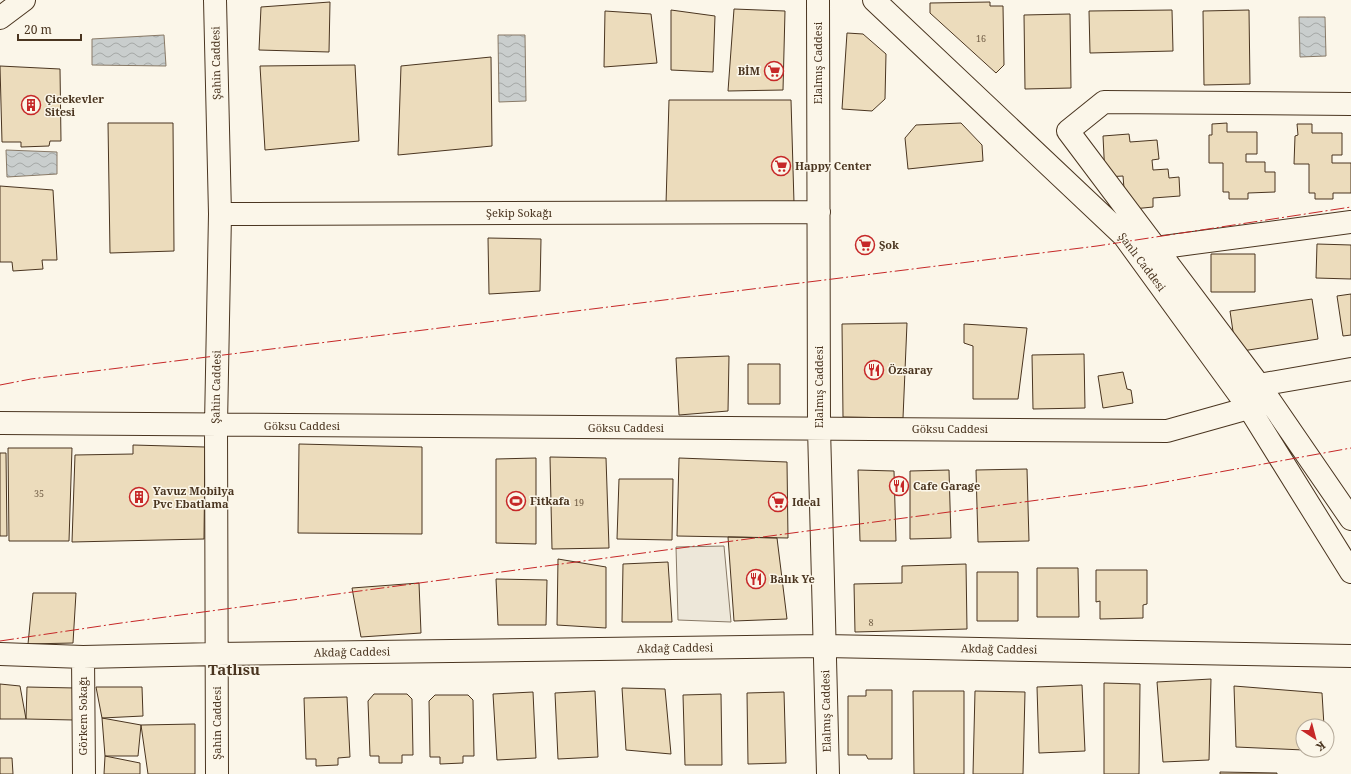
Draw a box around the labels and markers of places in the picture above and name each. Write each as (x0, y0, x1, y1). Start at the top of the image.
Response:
supermarket icon: BİM (763, 60, 785, 82)
place label: BİM (738, 63, 761, 78)
place label: Çicekevler Sitesi (45, 91, 104, 119)
building icon: Çicekevler Sitesi (20, 94, 42, 116)
supermarket icon: Happy Center (770, 155, 792, 177)
place label: Happy Center (795, 158, 872, 173)
supermarket icon: Şok (854, 234, 876, 256)
place label: Şok (879, 237, 899, 252)
restaurant icon: Özsaray (863, 359, 885, 381)
place label: Özsaray (888, 362, 933, 377)
restaurant icon: Cafe Garage (888, 475, 910, 497)
place label: Cafe Garage (913, 478, 980, 493)
place label: Yavuz Mobilya Pvc Ebatlama (153, 483, 235, 511)
building icon: Yavuz Mobilya Pvc Ebatlama (128, 486, 150, 508)
sports icon: Fitkafa (505, 490, 527, 512)
supermarket icon: Ideal (767, 491, 789, 513)
place label: Fitkafa (530, 493, 570, 508)
place label: Ideal (792, 494, 820, 509)
restaurant icon: Balık Ye (745, 568, 767, 590)
place label: Balık Ye (770, 571, 815, 586)

